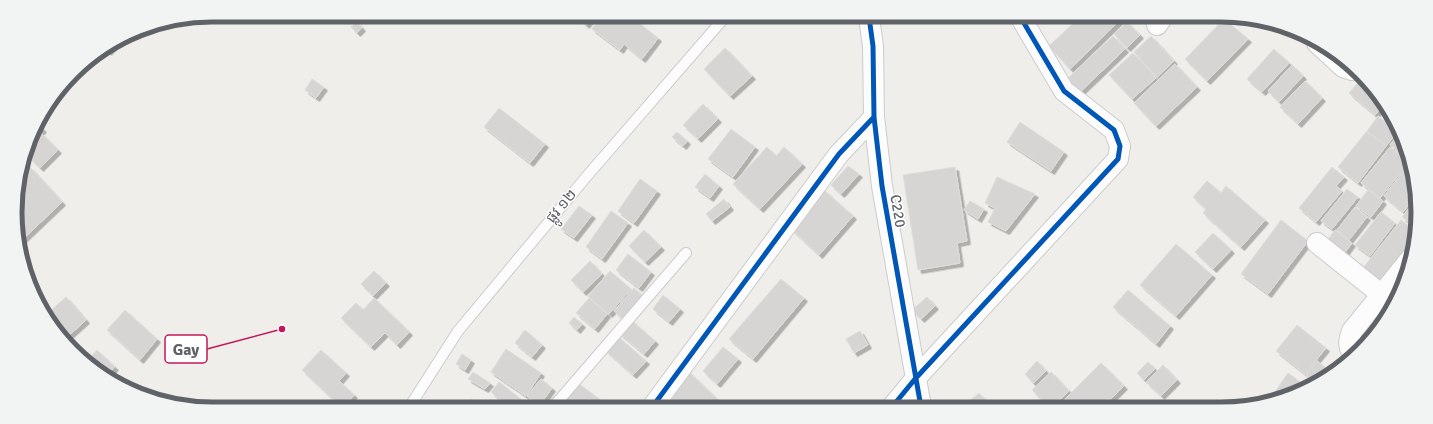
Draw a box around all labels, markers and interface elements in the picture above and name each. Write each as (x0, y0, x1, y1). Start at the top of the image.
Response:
street label: ផ្លូវ ១២ (542, 185, 584, 229)
street label: C220 (886, 193, 910, 229)
callout: Gay (165, 335, 207, 363)
text: Gay (173, 340, 199, 360)

